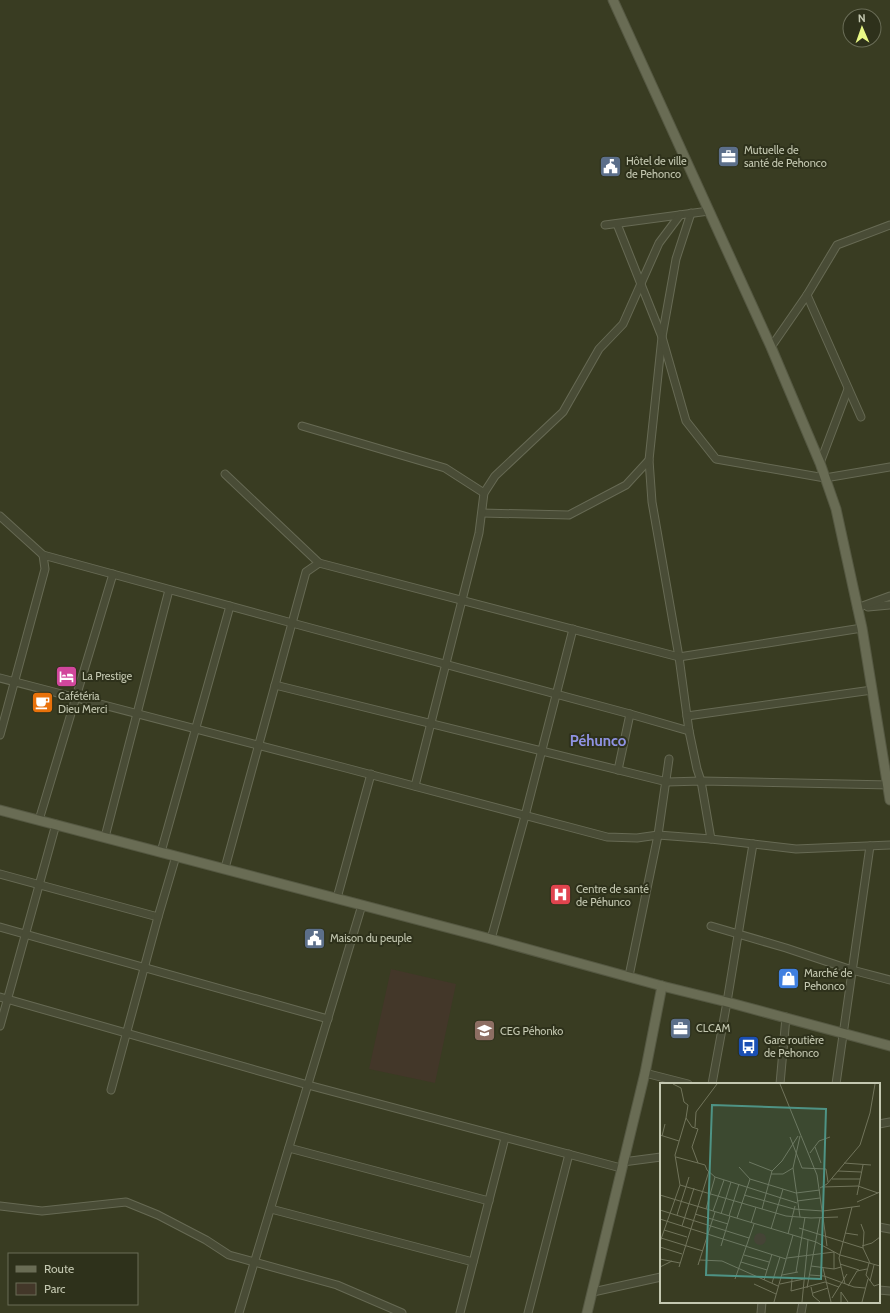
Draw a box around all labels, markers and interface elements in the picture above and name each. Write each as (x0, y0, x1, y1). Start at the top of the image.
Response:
north arrow (842, 8, 882, 48)
text: N (858, 11, 866, 25)
office icon: Mutuelle de santé de Pehonco (715, 143, 741, 169)
place label: Mutuelle de santé de Pehonco (744, 143, 827, 170)
public building icon: Hôtel de ville de Pehonco (598, 154, 624, 180)
place label: Hôtel de ville de Pehonco (626, 154, 687, 181)
hotel icon: La Prestige (54, 663, 80, 689)
place label: La Prestige (82, 669, 133, 683)
cafe icon: Cafétéria Dieu Merci (30, 689, 56, 715)
place label: Cafétéria Dieu Merci (58, 689, 107, 716)
district label: Péhunco (570, 732, 627, 750)
hospital icon: Centre de santé de Péhunco (548, 882, 574, 908)
place label: Centre de santé de Péhunco (576, 882, 649, 909)
public building icon: Maison du peuple (301, 925, 327, 951)
place label: Maison du peuple (330, 931, 412, 945)
shop icon: Marché de Pehonco (776, 966, 802, 992)
place label: Marché de Pehonco (804, 966, 853, 993)
office icon: CLCAM (668, 1015, 694, 1041)
school or university icon: CEG Péhonko (472, 1018, 498, 1044)
place label: CLCAM (696, 1021, 731, 1035)
place label: CEG Péhonko (500, 1024, 563, 1038)
bus stop icon: Gare routière de Pehonco (735, 1033, 761, 1059)
place label: Gare routière de Pehonco (764, 1033, 824, 1060)
inset map (660, 1083, 880, 1303)
legend (8, 1253, 138, 1305)
text: Route (44, 1261, 74, 1276)
text: Parc (44, 1281, 66, 1296)

